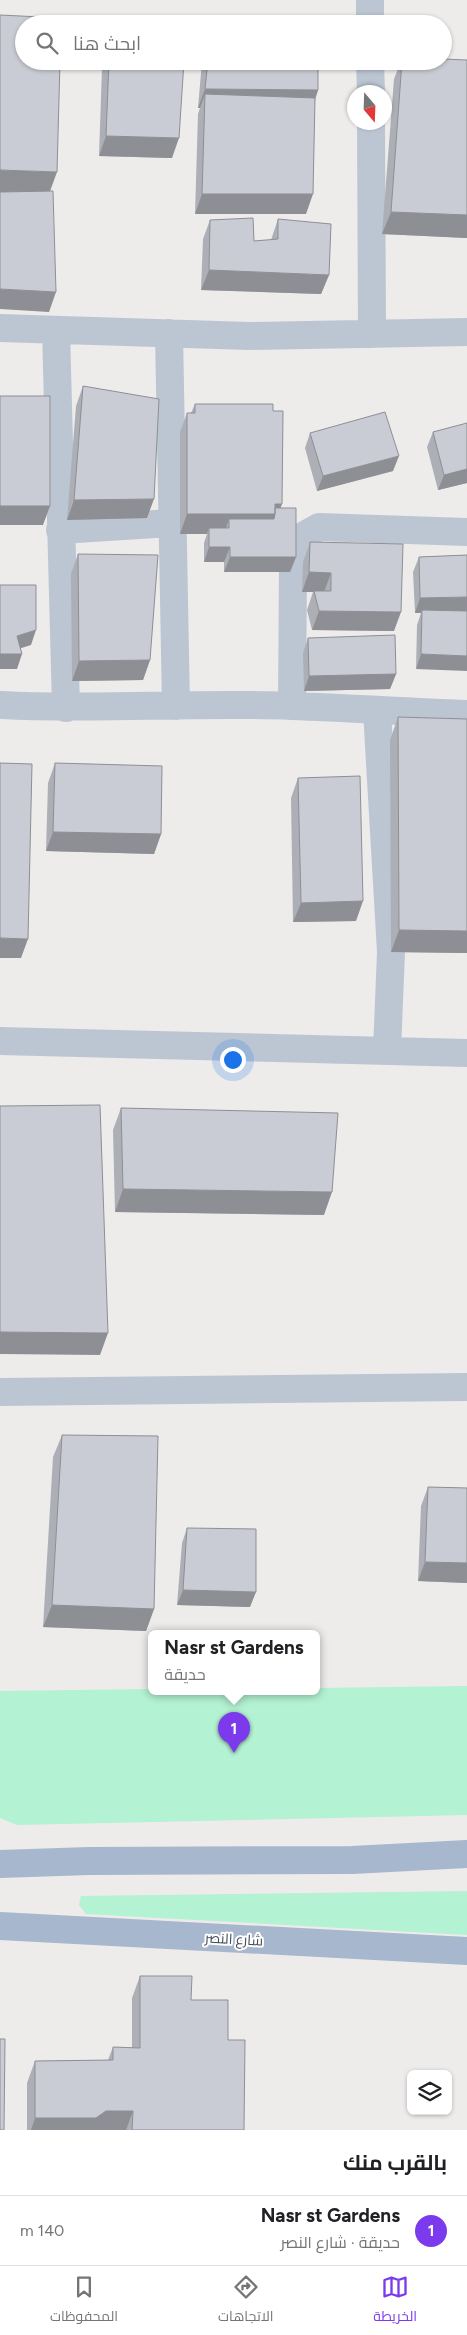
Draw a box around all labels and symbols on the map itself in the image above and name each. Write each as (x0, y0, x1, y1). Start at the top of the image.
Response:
north arrow (347, 85, 392, 130)
your location (220, 1047, 246, 1073)
pin: 1 (218, 1712, 250, 1753)
street label: شارع النصر (204, 1929, 263, 1950)

